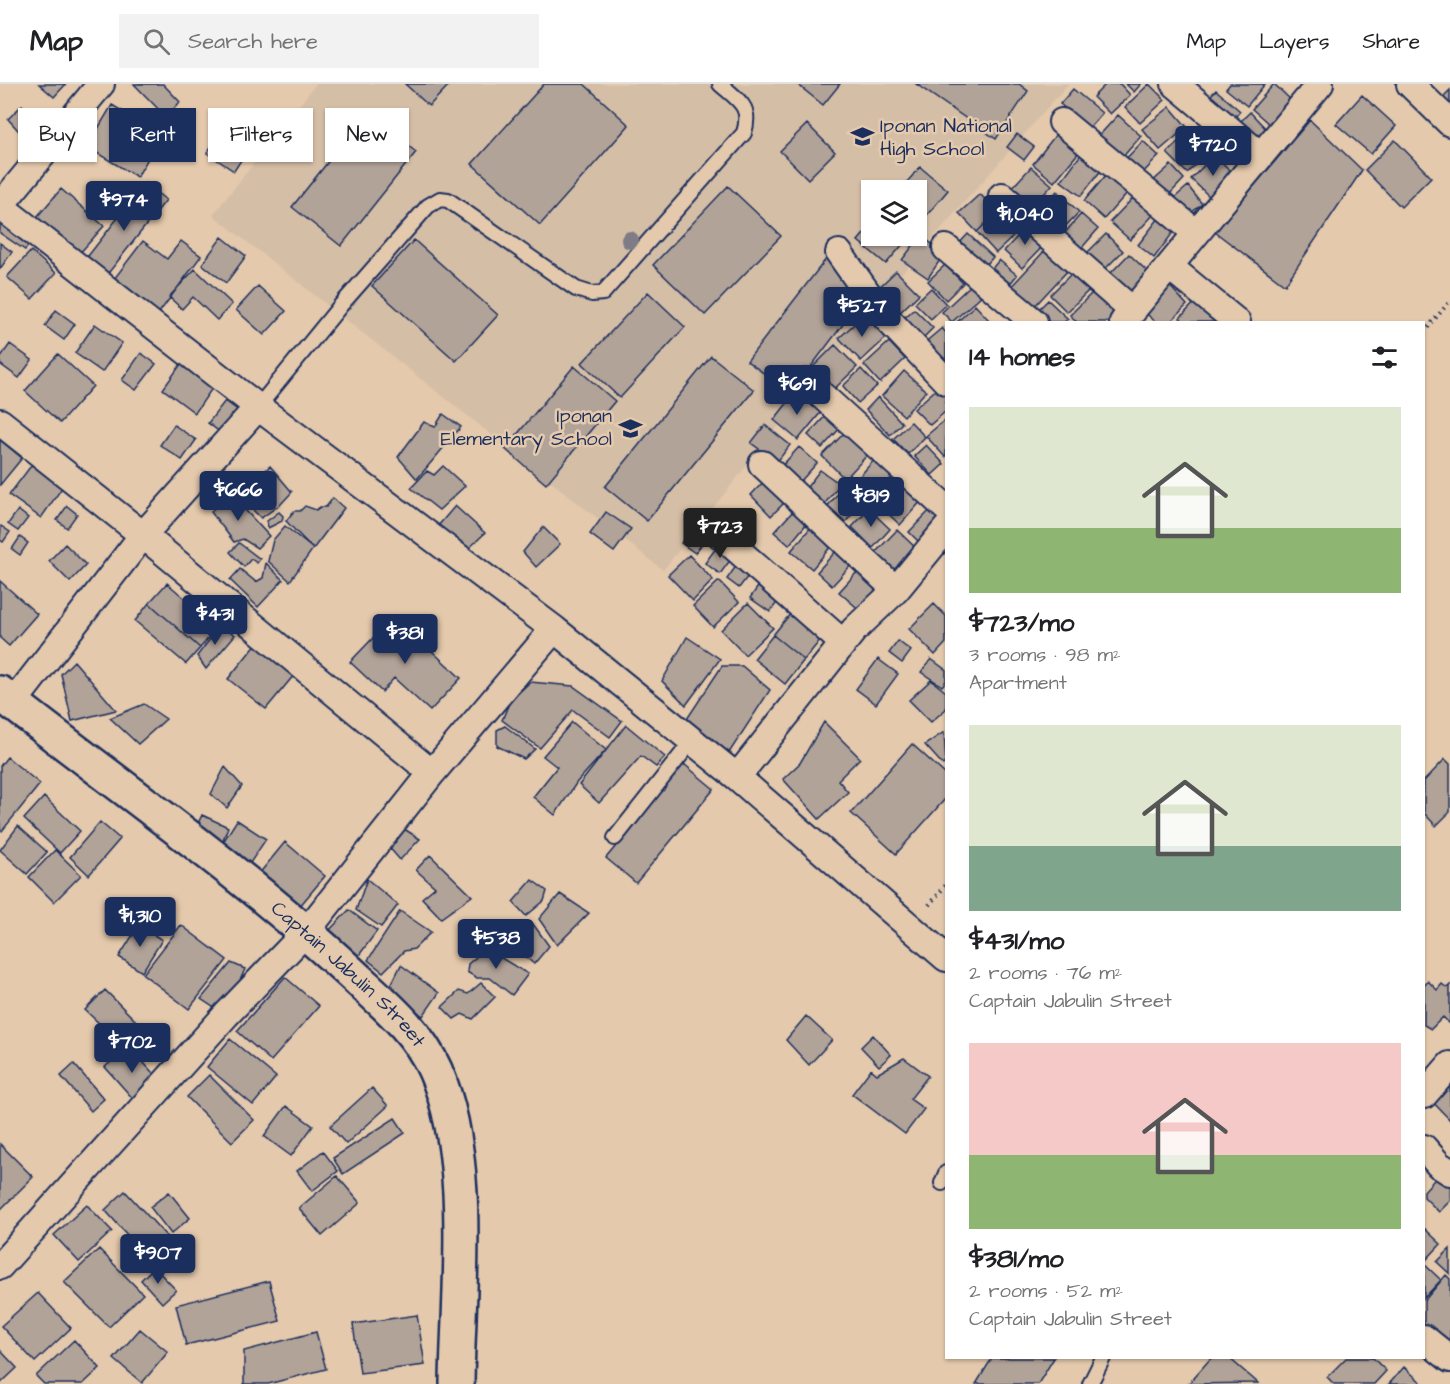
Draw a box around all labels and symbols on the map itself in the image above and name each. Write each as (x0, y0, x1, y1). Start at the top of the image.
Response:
place label: Iponan National High School (880, 112, 1012, 164)
school or university icon: Iponan National High School (849, 124, 875, 150)
pin: $720 (1177, 126, 1249, 177)
pin: $974 (88, 181, 160, 232)
pin: $1,040 (976, 195, 1074, 246)
pin: $527 (826, 287, 898, 338)
pin: $691 (761, 365, 833, 416)
place label: Iponan Elementary School (440, 402, 612, 454)
school or university icon: Iponan Elementary School (617, 415, 643, 441)
pin: $666 (202, 471, 274, 522)
pin: $819 (835, 477, 907, 528)
pin: $723 (684, 508, 756, 559)
pin: $431 (179, 595, 251, 646)
pin: $381 (369, 614, 441, 665)
street label: Captain Jabulin Street (265, 895, 432, 1053)
pin: $1,310 (91, 897, 189, 948)
pin: $538 (460, 919, 532, 970)
pin: $702 (96, 1023, 168, 1074)
pin: $907 (122, 1234, 194, 1285)

